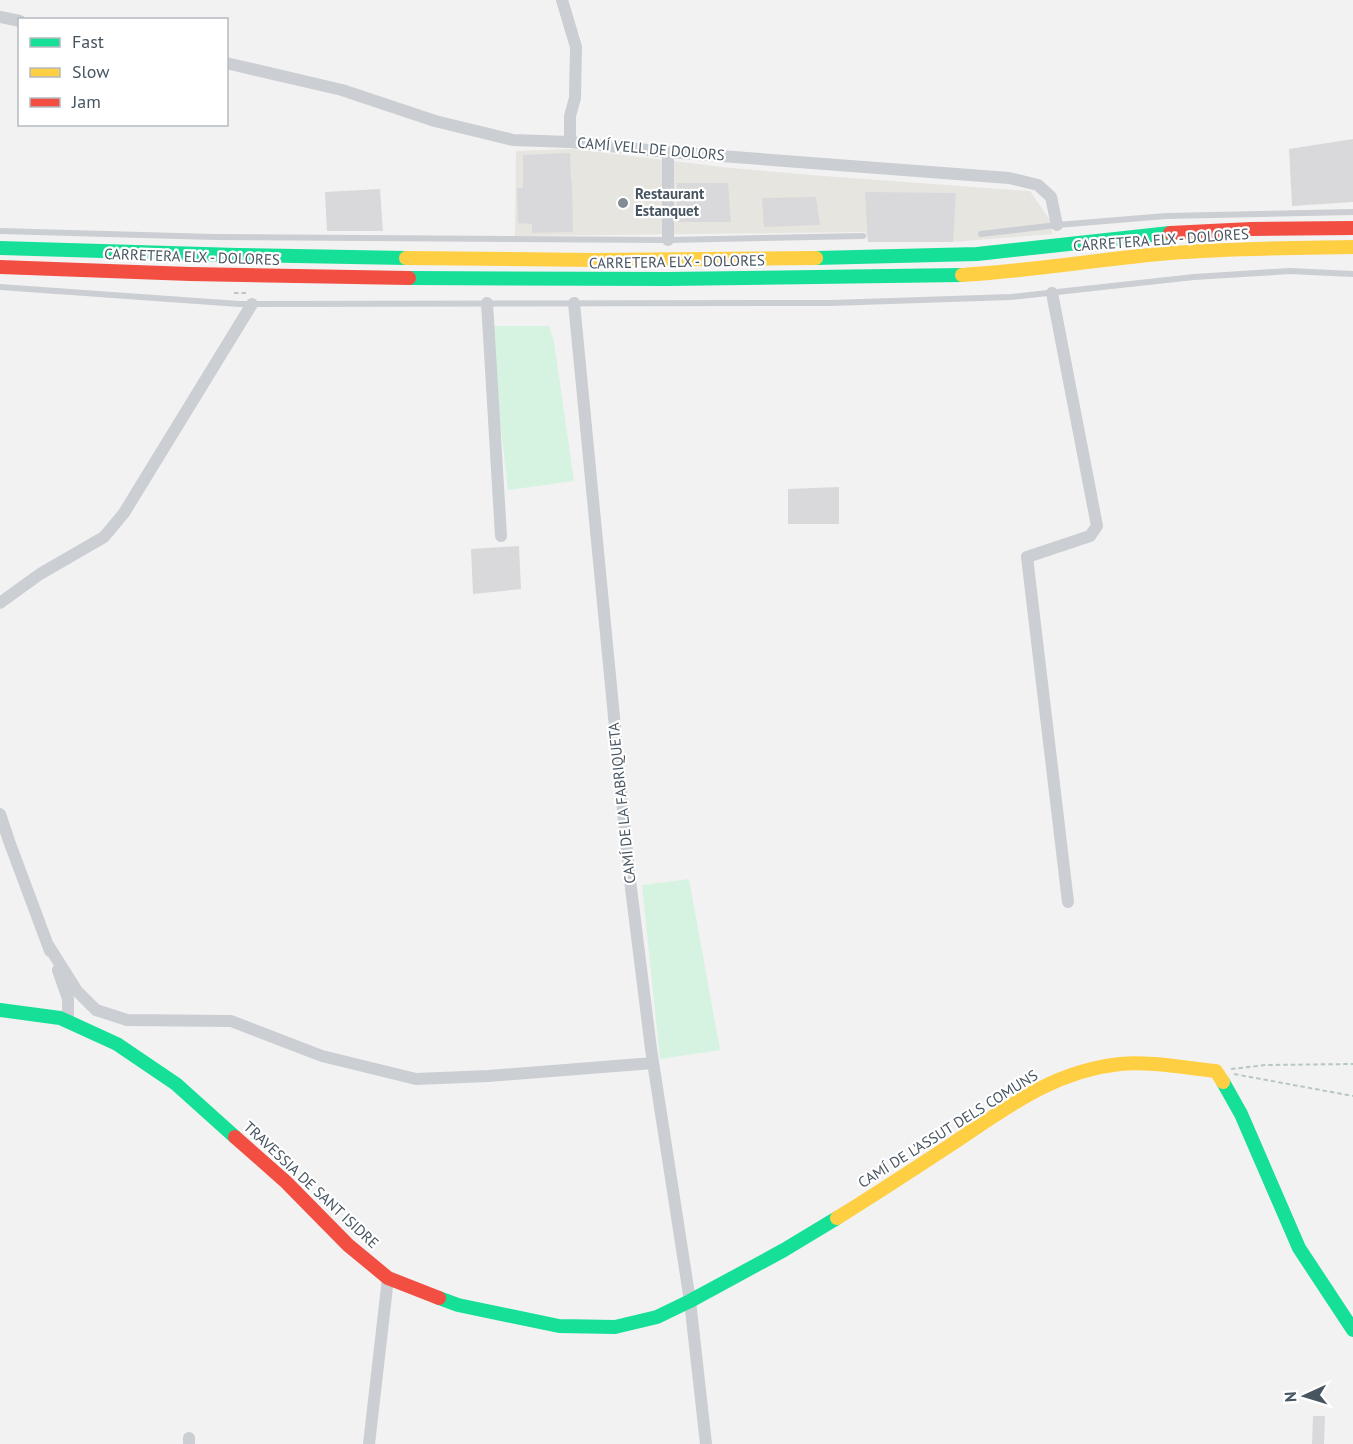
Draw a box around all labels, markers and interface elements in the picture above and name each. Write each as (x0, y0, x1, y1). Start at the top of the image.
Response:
legend (18, 18, 228, 126)
text: Fast (72, 30, 104, 53)
text: Slow (72, 60, 110, 83)
text: Jam (71, 90, 101, 113)
street label: CAMÍ VELL DE DOLORS (576, 133, 726, 164)
place label: Restaurant Estanquet (635, 184, 705, 220)
marker: Restaurant Estanquet (616, 196, 630, 210)
street label: CARRETERA ELX - DOLORES (1073, 224, 1249, 255)
street label: CARRETERA ELX - DOLORES (104, 244, 280, 269)
street label: CARRETERA ELX - DOLORES (589, 250, 765, 273)
street label: CAMÍ DE LA FABRIQUETA (604, 721, 639, 884)
street label: CAMÍ DE L'ASSUT DELS COMUNS (854, 1065, 1041, 1192)
street label: TRAVESSIA DE SANT ISIDRE (240, 1117, 383, 1252)
north arrow (1275, 1366, 1335, 1426)
text: N (1280, 1391, 1300, 1403)

